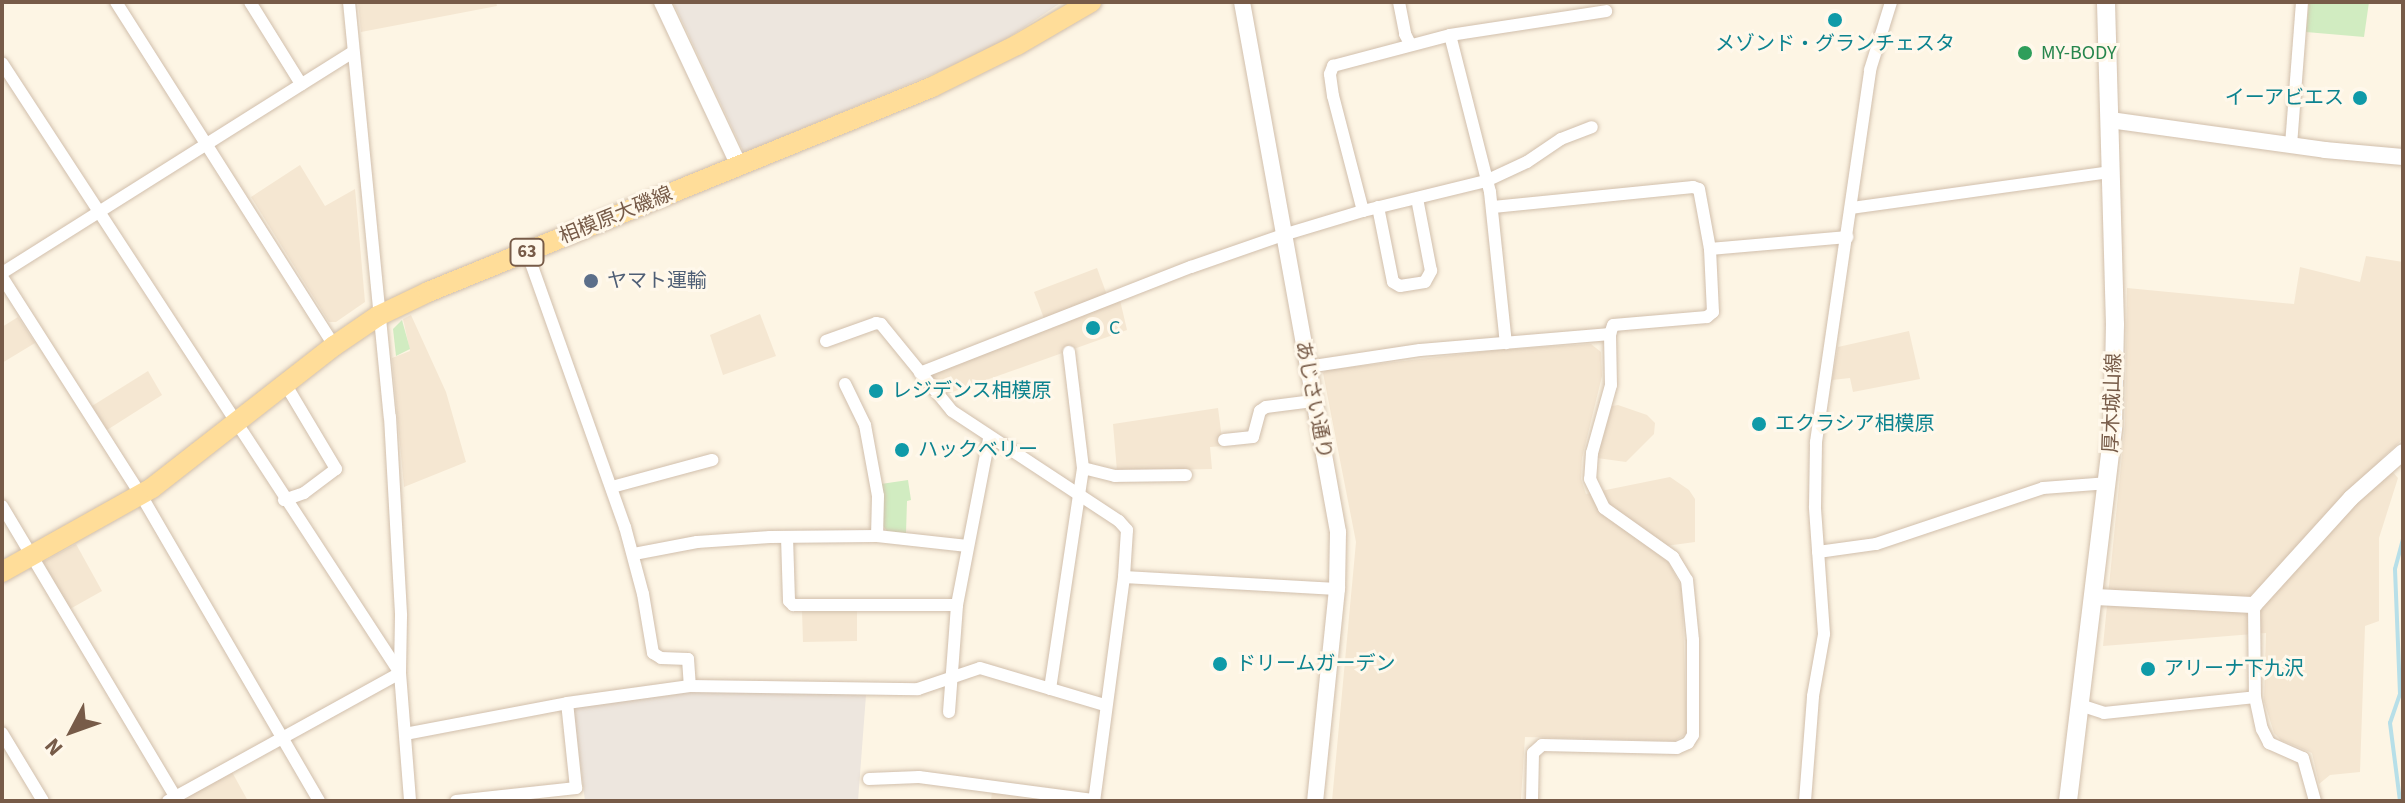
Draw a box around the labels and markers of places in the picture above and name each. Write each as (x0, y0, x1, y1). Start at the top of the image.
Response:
marker: メゾンド・グランチェスタ (1826, 11, 1844, 29)
place label: メゾンド・グランチェスタ (1715, 32, 1955, 56)
place label: MY-BODY (2041, 41, 2116, 65)
marker: MY-BODY (2016, 44, 2034, 62)
place label: イーアビエス (2224, 86, 2344, 110)
marker: イーアビエス (2351, 89, 2369, 107)
place label: ヤマト運輸 (607, 269, 707, 293)
marker: ヤマト運輸 (582, 272, 600, 290)
place label: C (1109, 316, 1120, 340)
marker: C (1084, 319, 1102, 337)
place label: レジデンス相模原 (892, 379, 1052, 403)
marker: レジデンス相模原 (867, 382, 885, 400)
place label: エクラシア相模原 (1775, 412, 1935, 436)
marker: エクラシア相模原 (1750, 415, 1768, 433)
place label: ハックベリー (918, 438, 1038, 462)
marker: ハックベリー (893, 441, 911, 459)
place label: ドリームガーデン (1236, 652, 1396, 676)
marker: ドリームガーデン (1211, 655, 1229, 673)
place label: アリーナ下九沢 (2164, 657, 2304, 681)
marker: アリーナ下九沢 (2139, 660, 2157, 678)

